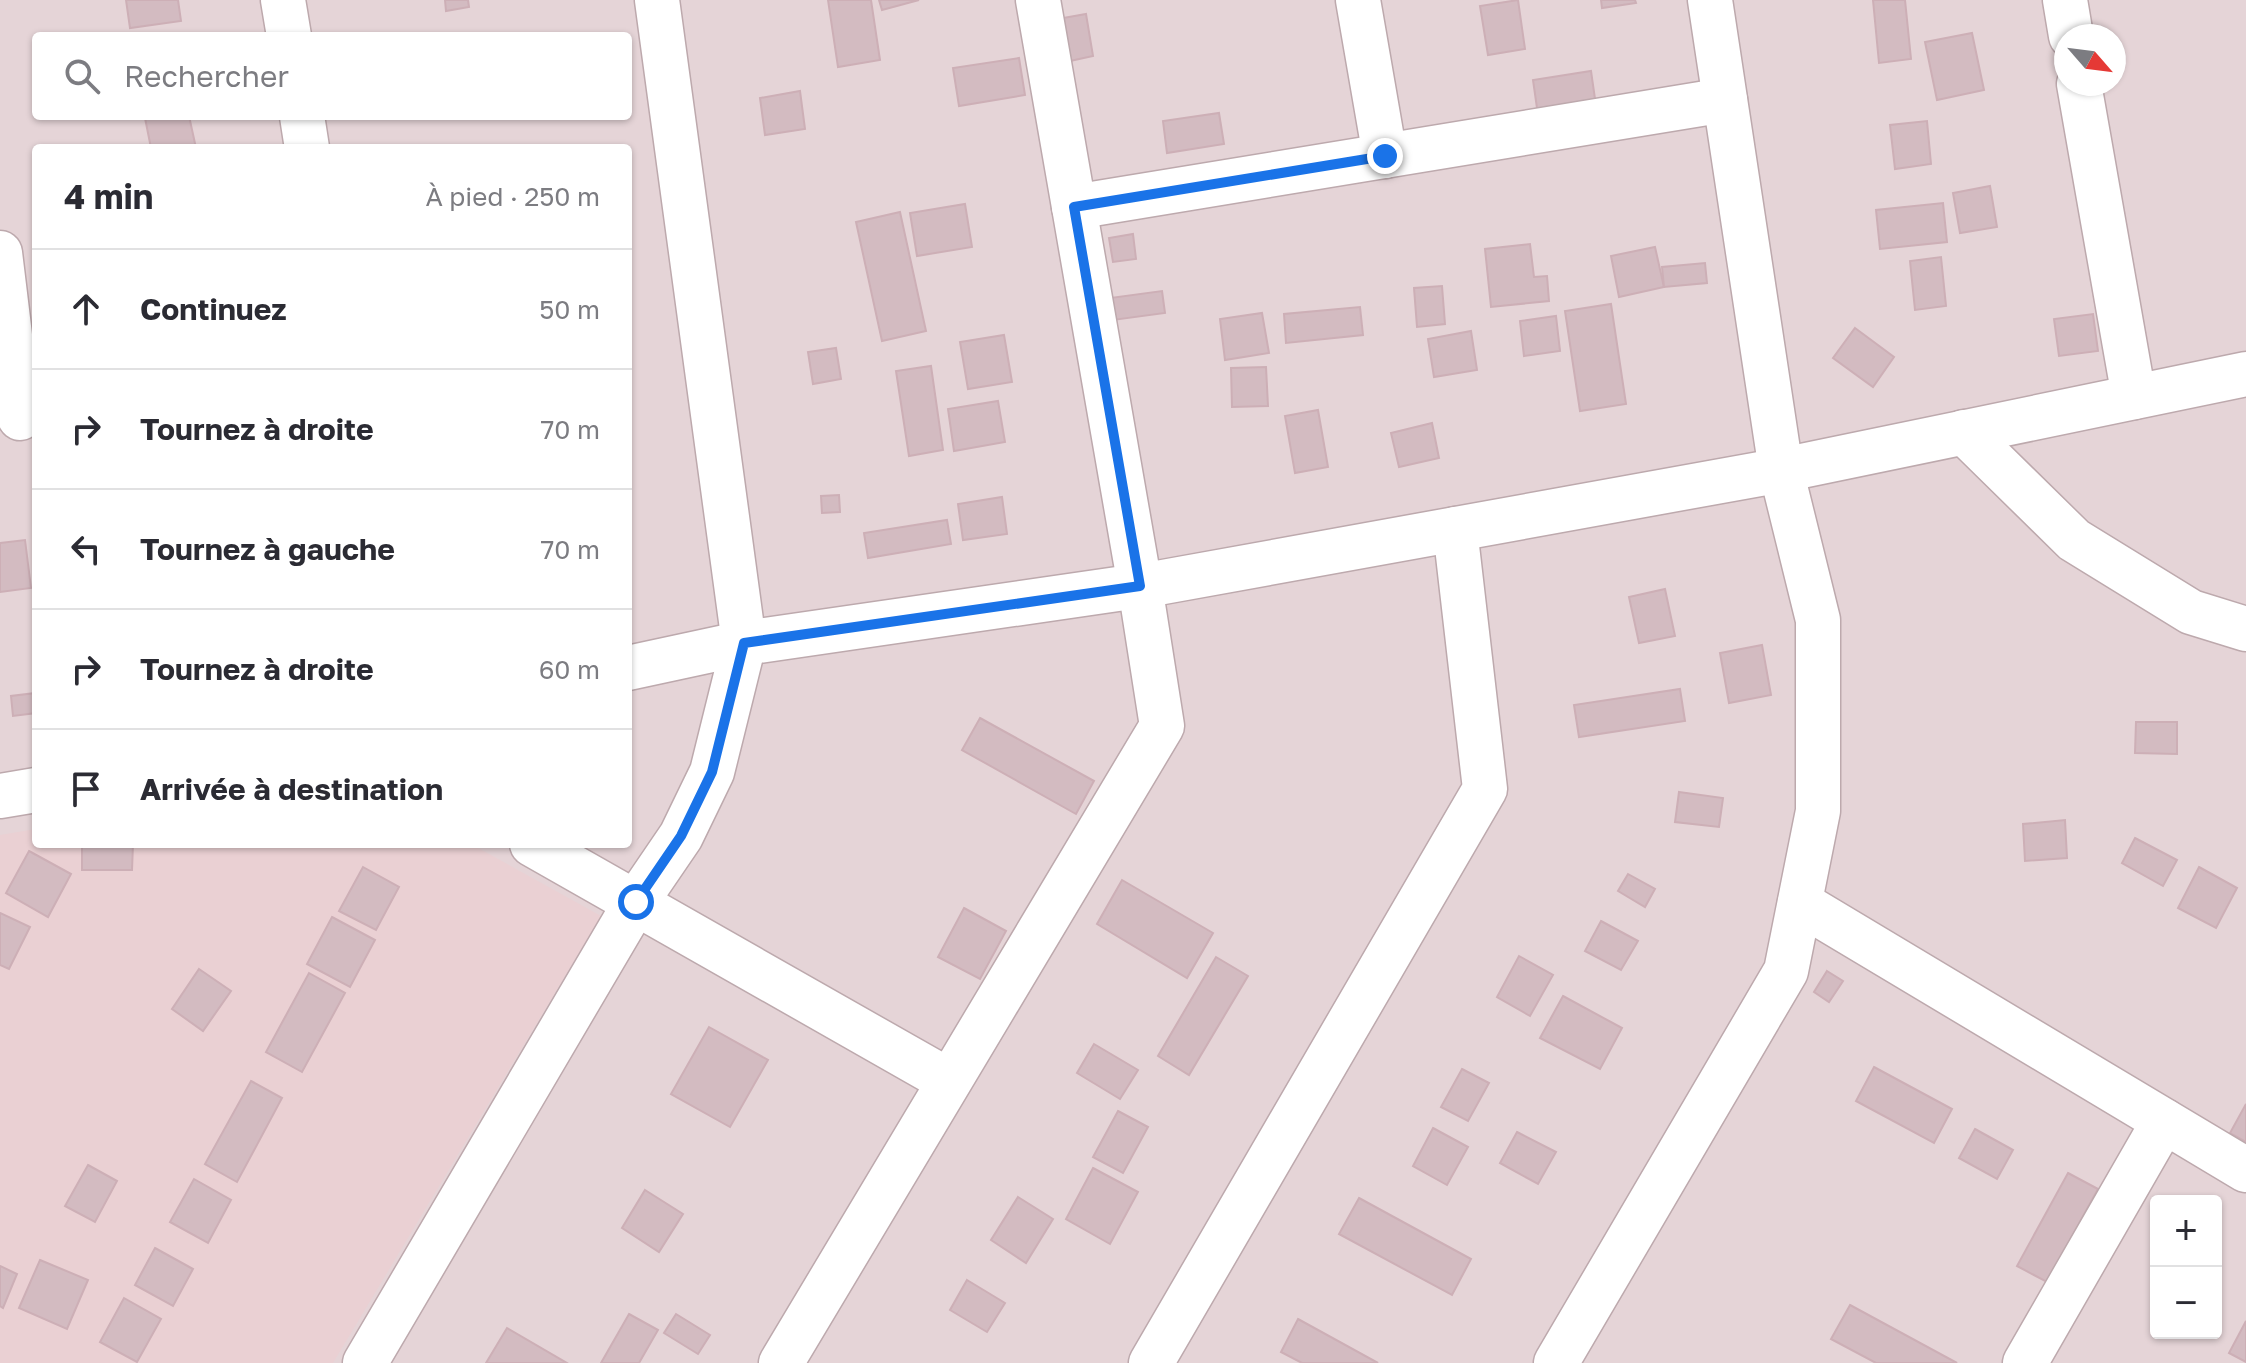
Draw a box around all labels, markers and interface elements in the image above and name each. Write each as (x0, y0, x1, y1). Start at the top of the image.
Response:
north arrow (2054, 24, 2126, 96)
search box (32, 32, 632, 120)
icon: search (60, 54, 104, 98)
text: Rechercher (124, 58, 289, 94)
route end (1367, 138, 1403, 174)
text: 4 min (64, 176, 153, 216)
text: À pied · 250 m (425, 181, 600, 212)
icon: ahead (64, 287, 108, 331)
text: Continuez (140, 291, 287, 327)
text: 50 m (539, 294, 600, 325)
icon: right (64, 407, 108, 451)
text: Tournez à droite (140, 411, 374, 447)
text: 70 m (541, 414, 600, 445)
icon: left (64, 527, 108, 571)
text: Tournez à gauche (140, 531, 395, 567)
text: 70 m (541, 534, 600, 565)
icon: right (64, 647, 108, 691)
text: Tournez à droite (140, 651, 374, 687)
text: 60 m (539, 654, 600, 685)
icon: arrive (64, 767, 108, 811)
text: Arrivée à destination (140, 771, 443, 807)
route start (618, 884, 654, 920)
map controls (2150, 1195, 2222, 1339)
button: + (2150, 1195, 2222, 1267)
button: − (2150, 1267, 2222, 1339)

